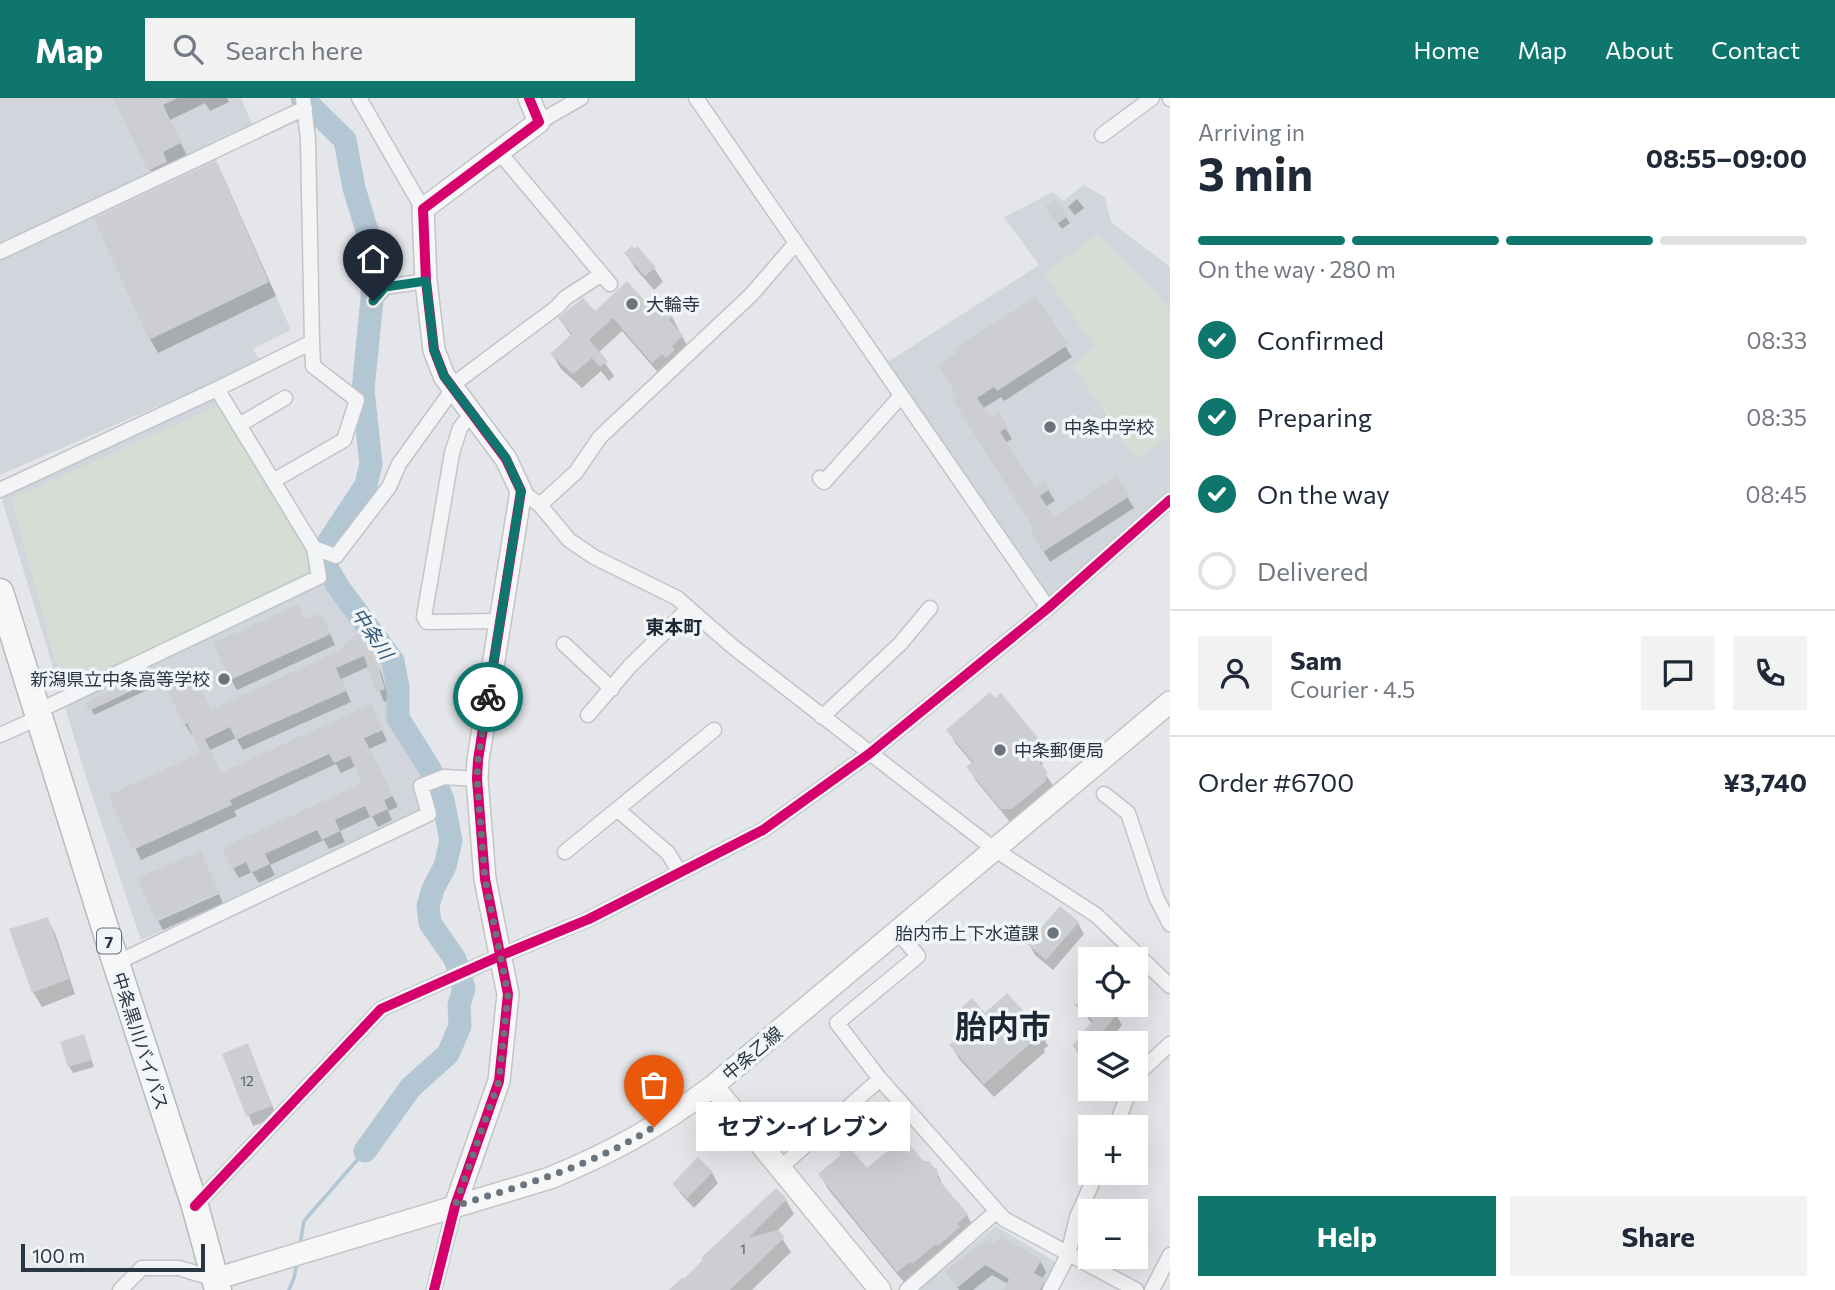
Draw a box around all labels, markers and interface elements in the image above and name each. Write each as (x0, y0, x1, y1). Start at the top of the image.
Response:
search box (145, 18, 635, 81)
text: Map (35, 29, 103, 70)
icon: search (169, 30, 207, 68)
text: Search here (225, 34, 363, 65)
text: Home (1414, 35, 1480, 64)
text: Map (1518, 35, 1567, 64)
text: About (1605, 35, 1673, 64)
text: Contact (1711, 35, 1800, 64)
text: Arriving in (1198, 118, 1305, 146)
text: 08:55–09:00 (1646, 142, 1807, 173)
text: 3 min (1198, 144, 1313, 200)
pin (343, 229, 403, 301)
icon: home (354, 240, 392, 278)
text: On the way · 280 m (1198, 255, 1396, 283)
place label: 大輪寺 (646, 293, 700, 315)
marker: 大輪寺 (624, 296, 640, 312)
icon: check (1198, 321, 1236, 359)
text: Confirmed (1257, 324, 1384, 355)
text: 08:33 (1746, 326, 1807, 354)
icon: check (1198, 398, 1236, 436)
text: Preparing (1257, 401, 1372, 432)
text: 08:35 (1746, 403, 1807, 431)
place label: 中条中学校 (1064, 416, 1154, 438)
marker: 中条中学校 (1042, 419, 1058, 435)
icon: check (1198, 475, 1236, 513)
text: On the way (1257, 478, 1390, 509)
text: 08:45 (1746, 480, 1807, 508)
text: Delivered (1257, 555, 1368, 586)
water label: 中条川 (348, 603, 400, 665)
district label: 東本町 (645, 615, 703, 638)
button: person (1198, 636, 1272, 710)
button: chat (1641, 636, 1715, 710)
button: phone (1733, 636, 1807, 710)
text: Sam (1290, 644, 1342, 675)
courier (453, 662, 523, 732)
place label: 新潟県立中条高等学校 (30, 668, 210, 690)
marker: 新潟県立中条高等学校 (216, 671, 232, 687)
text: Courier · 4.5 (1290, 675, 1415, 703)
icon: bike (469, 678, 507, 716)
place label: 中条郵便局 (1014, 739, 1104, 761)
marker: 中条郵便局 (992, 742, 1008, 758)
text: Order #6700 (1198, 766, 1354, 797)
text: ¥3,740 (1723, 766, 1807, 797)
place label: 胎内市上下水道課 (895, 922, 1039, 944)
marker: 胎内市上下水道課 (1045, 925, 1061, 941)
road number: 7 (97, 928, 121, 954)
map controls (1078, 947, 1148, 1269)
button: locate (1078, 947, 1148, 1017)
street label: 中条黒川バイパス (108, 969, 174, 1113)
district label: 胎内市 (955, 1005, 1051, 1045)
street label: 中条乙線 (717, 1021, 787, 1085)
button: layers (1078, 1031, 1148, 1101)
pin (624, 1055, 684, 1127)
icon: bag (635, 1066, 673, 1104)
house number: 12 (240, 1072, 254, 1089)
callout: セブン-イレブン (696, 1102, 910, 1152)
text: セブン-イレブン (718, 1112, 888, 1140)
button: + (1078, 1115, 1148, 1185)
button: Help (1198, 1196, 1496, 1276)
button: Share (1510, 1196, 1807, 1276)
button: − (1078, 1199, 1148, 1269)
house number: 1 (740, 1240, 746, 1257)
scale bar (21, 1241, 205, 1273)
text: 100 m (32, 1244, 85, 1267)

